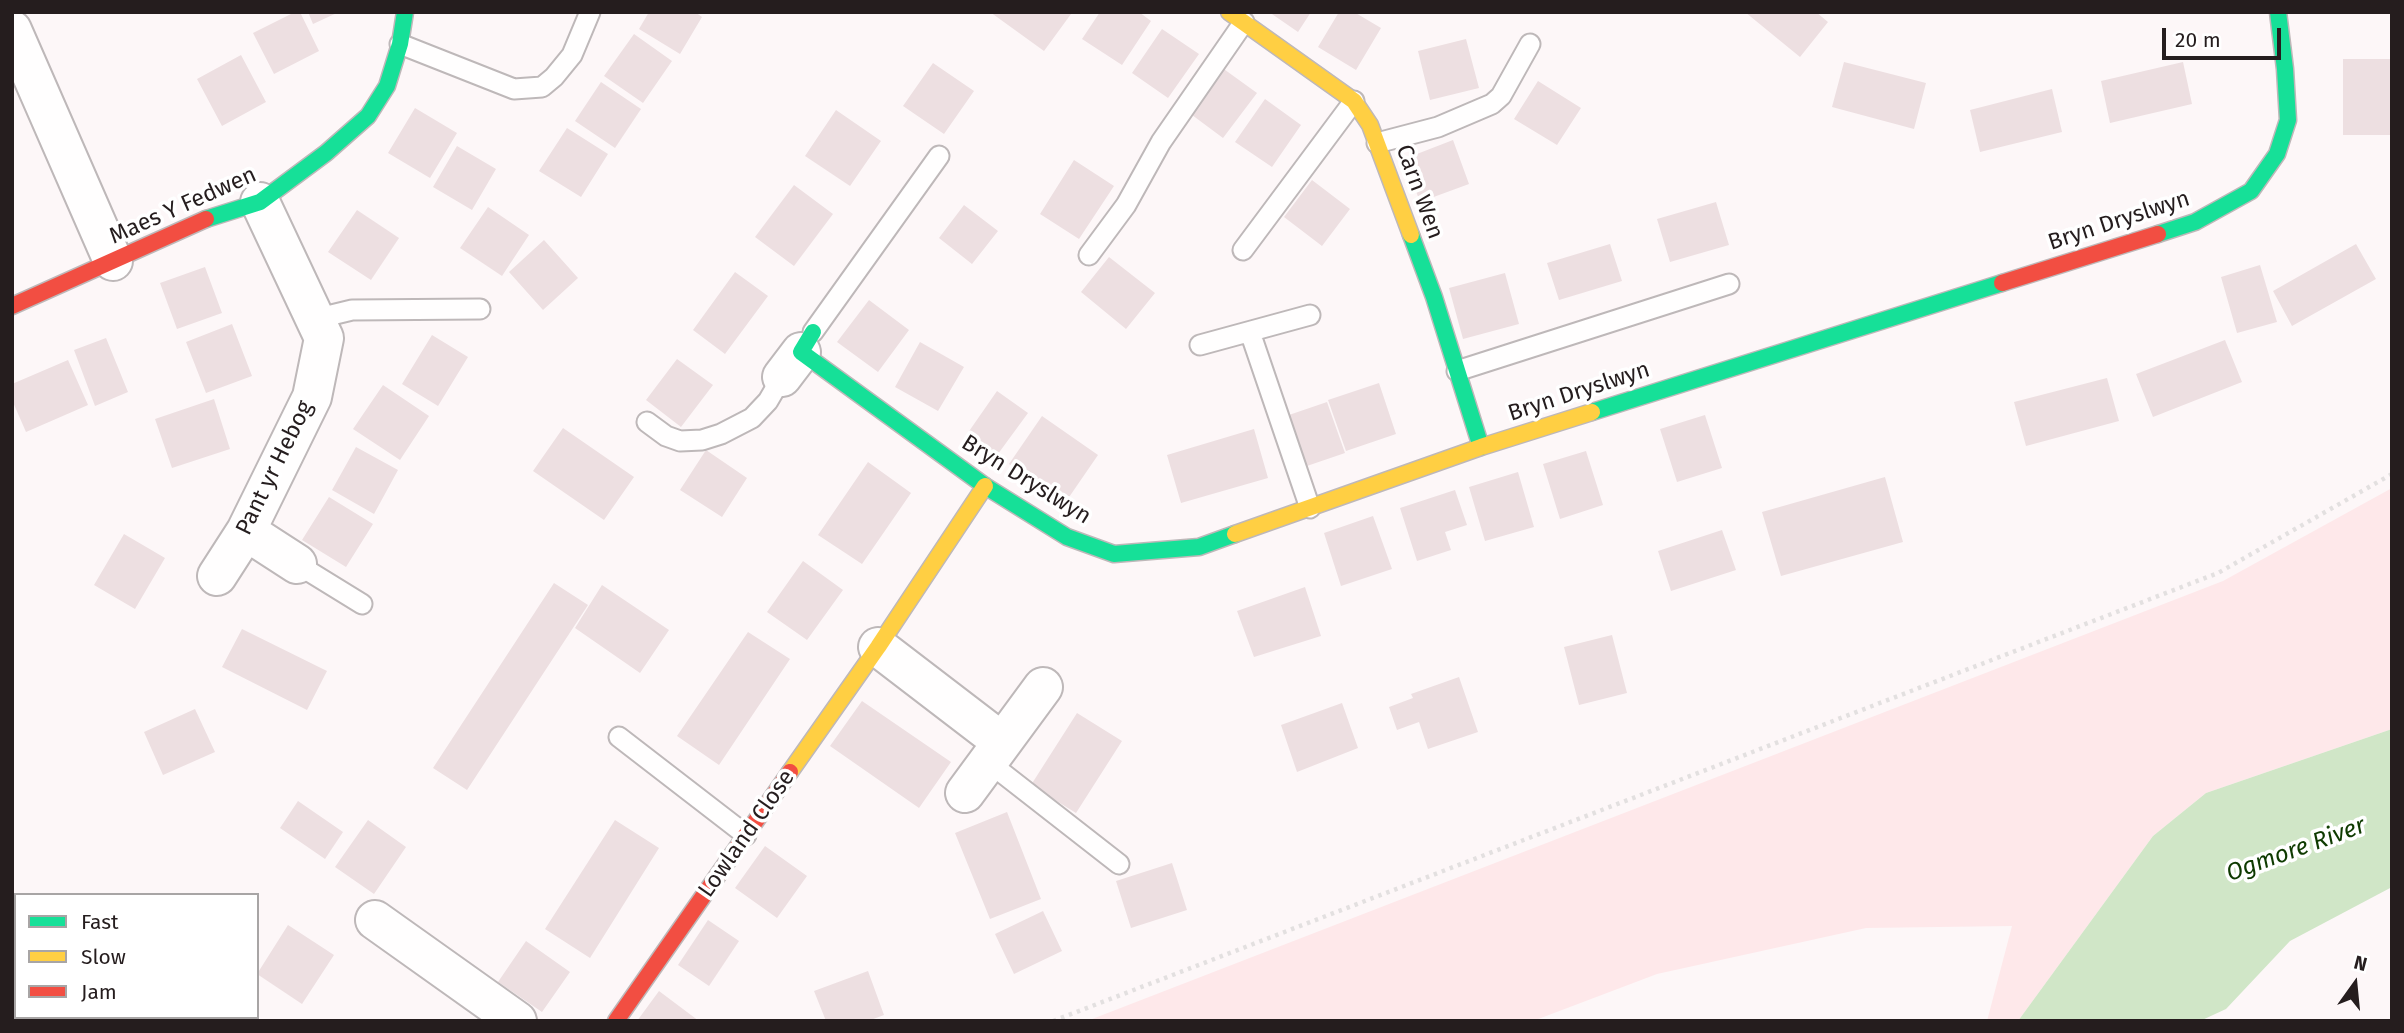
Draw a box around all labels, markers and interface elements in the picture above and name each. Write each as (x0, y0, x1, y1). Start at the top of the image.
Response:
scale bar (2166, 14, 2285, 58)
text: 20 m (2175, 27, 2221, 53)
street label: Carn Wen (1389, 141, 1449, 243)
street label: Maes Y Fedwen (105, 161, 261, 251)
street label: Bryn Dryslwyn (2045, 185, 2193, 257)
street label: Bryn Dryslwyn (1505, 356, 1653, 428)
street label: Pant yr Hebog (231, 396, 319, 540)
street label: Bryn Dryslwyn (956, 429, 1096, 531)
street label: Lowland Close (693, 765, 801, 903)
water label: Ogmore River (2223, 812, 2369, 888)
legend (14, 893, 259, 1019)
text: Fast (81, 909, 119, 935)
text: Slow (81, 944, 126, 970)
north arrow (2320, 949, 2390, 1019)
text: N (2351, 950, 2370, 976)
text: Jam (81, 979, 117, 1005)

